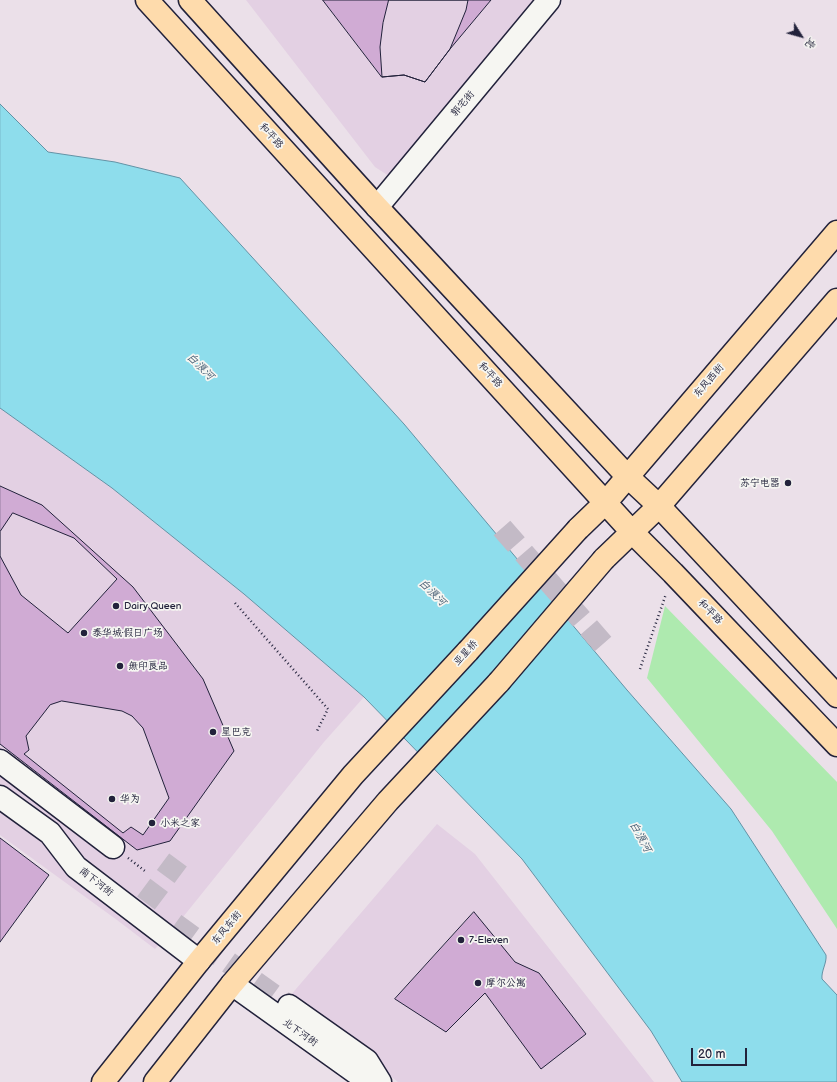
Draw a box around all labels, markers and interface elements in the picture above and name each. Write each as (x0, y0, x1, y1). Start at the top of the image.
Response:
north arrow (781, 16, 821, 56)
text: 北 (802, 35, 819, 52)
street label: 郭宅街 (449, 89, 477, 119)
street label: 和平路 (257, 121, 285, 151)
water label: 白浪河 (184, 351, 216, 383)
street label: 和平路 (476, 360, 504, 390)
street label: 东风西街 (691, 362, 727, 400)
place label: 苏宁电器 (740, 477, 780, 489)
marker: 苏宁电器 (783, 478, 793, 488)
water label: 白浪河 (416, 577, 448, 609)
street label: 和平路 (695, 597, 725, 627)
place label: Dairy Queen (124, 600, 181, 612)
marker: Dairy Queen (111, 601, 121, 611)
place label: 泰华城·假日广场 (92, 627, 163, 639)
marker: 泰华城·假日广场 (79, 628, 89, 638)
street label: 亚星桥 (452, 638, 480, 668)
place label: 無印良品 (128, 660, 168, 672)
marker: 無印良品 (115, 661, 125, 671)
place label: 星巴克 (221, 726, 251, 738)
marker: 星巴克 (208, 727, 218, 737)
place label: 华为 (120, 793, 140, 805)
marker: 华为 (107, 794, 117, 804)
place label: 小米之家 (160, 817, 200, 829)
marker: 小米之家 (147, 818, 157, 828)
water label: 白浪河 (626, 819, 654, 855)
street label: 南下河街 (77, 865, 115, 899)
street label: 东风东街 (210, 909, 244, 947)
place label: 7-Eleven (469, 934, 508, 946)
marker: 7-Eleven (456, 935, 466, 945)
place label: 摩尔公寓 (486, 977, 526, 989)
marker: 摩尔公寓 (473, 978, 483, 988)
street label: 北下河街 (280, 1017, 320, 1049)
scale bar (693, 1040, 749, 1066)
text: 20 m (698, 1047, 725, 1062)

